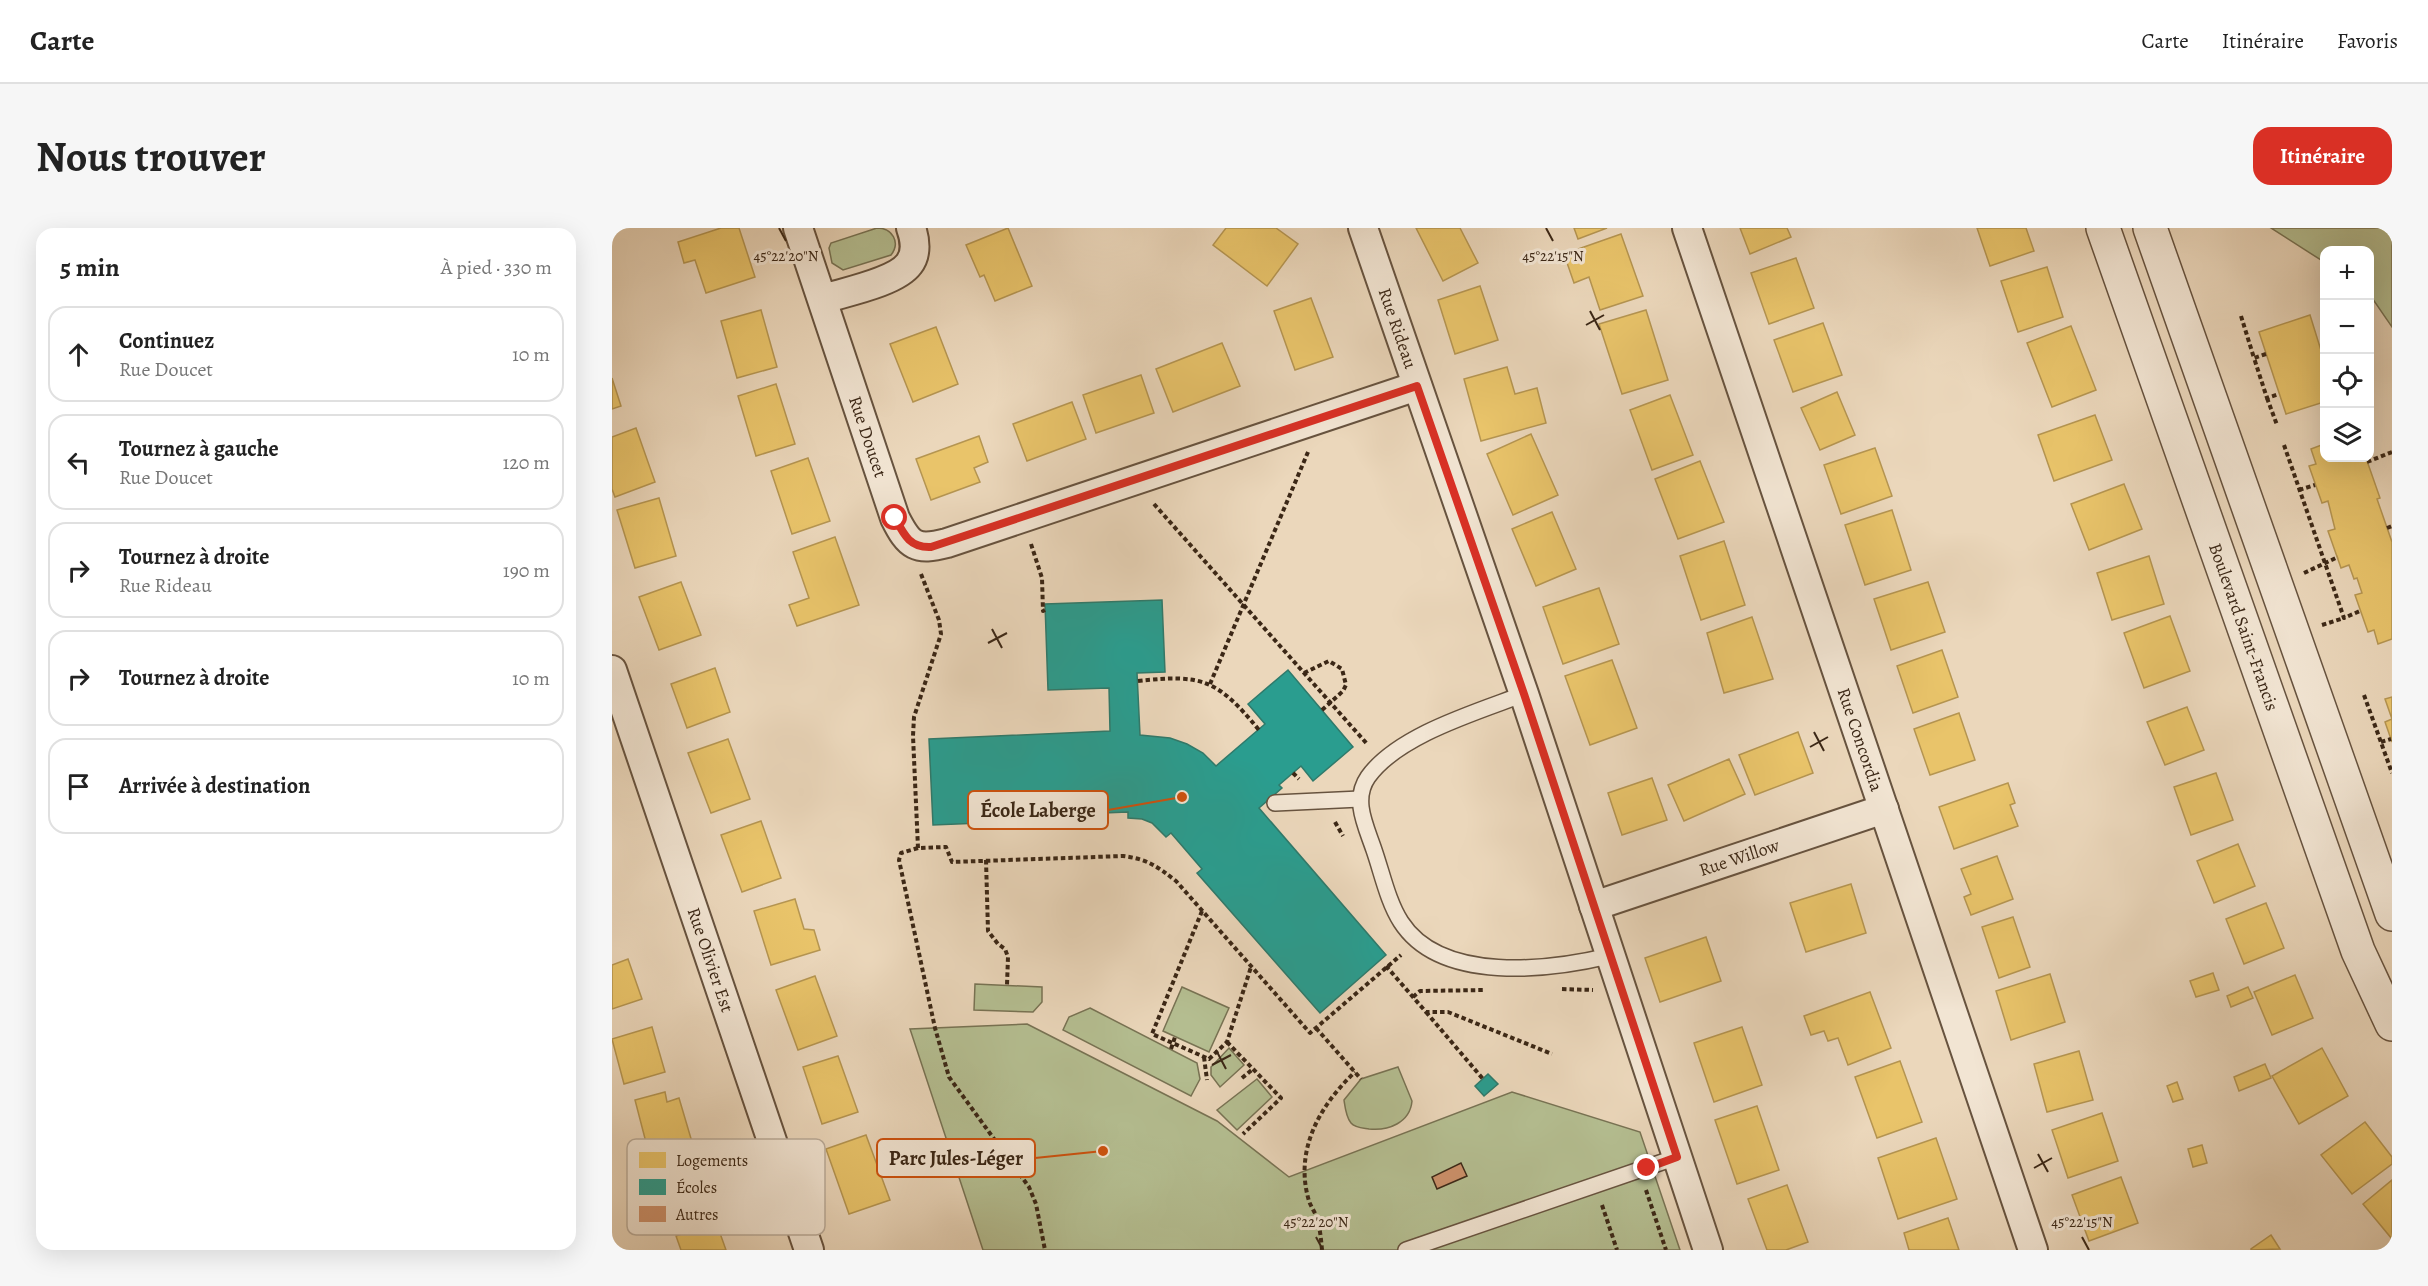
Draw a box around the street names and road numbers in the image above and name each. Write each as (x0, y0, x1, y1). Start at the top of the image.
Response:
street label: Rue Rideau (1373, 285, 1423, 372)
street label: Rue Doucet (843, 393, 893, 481)
street label: Boulevard Saint-Francis (2203, 540, 2284, 714)
street label: Rue Concordia (1832, 685, 1889, 795)
street label: Rue Willow (1696, 833, 1783, 882)
street label: Rue Olivier Est (681, 904, 739, 1015)

